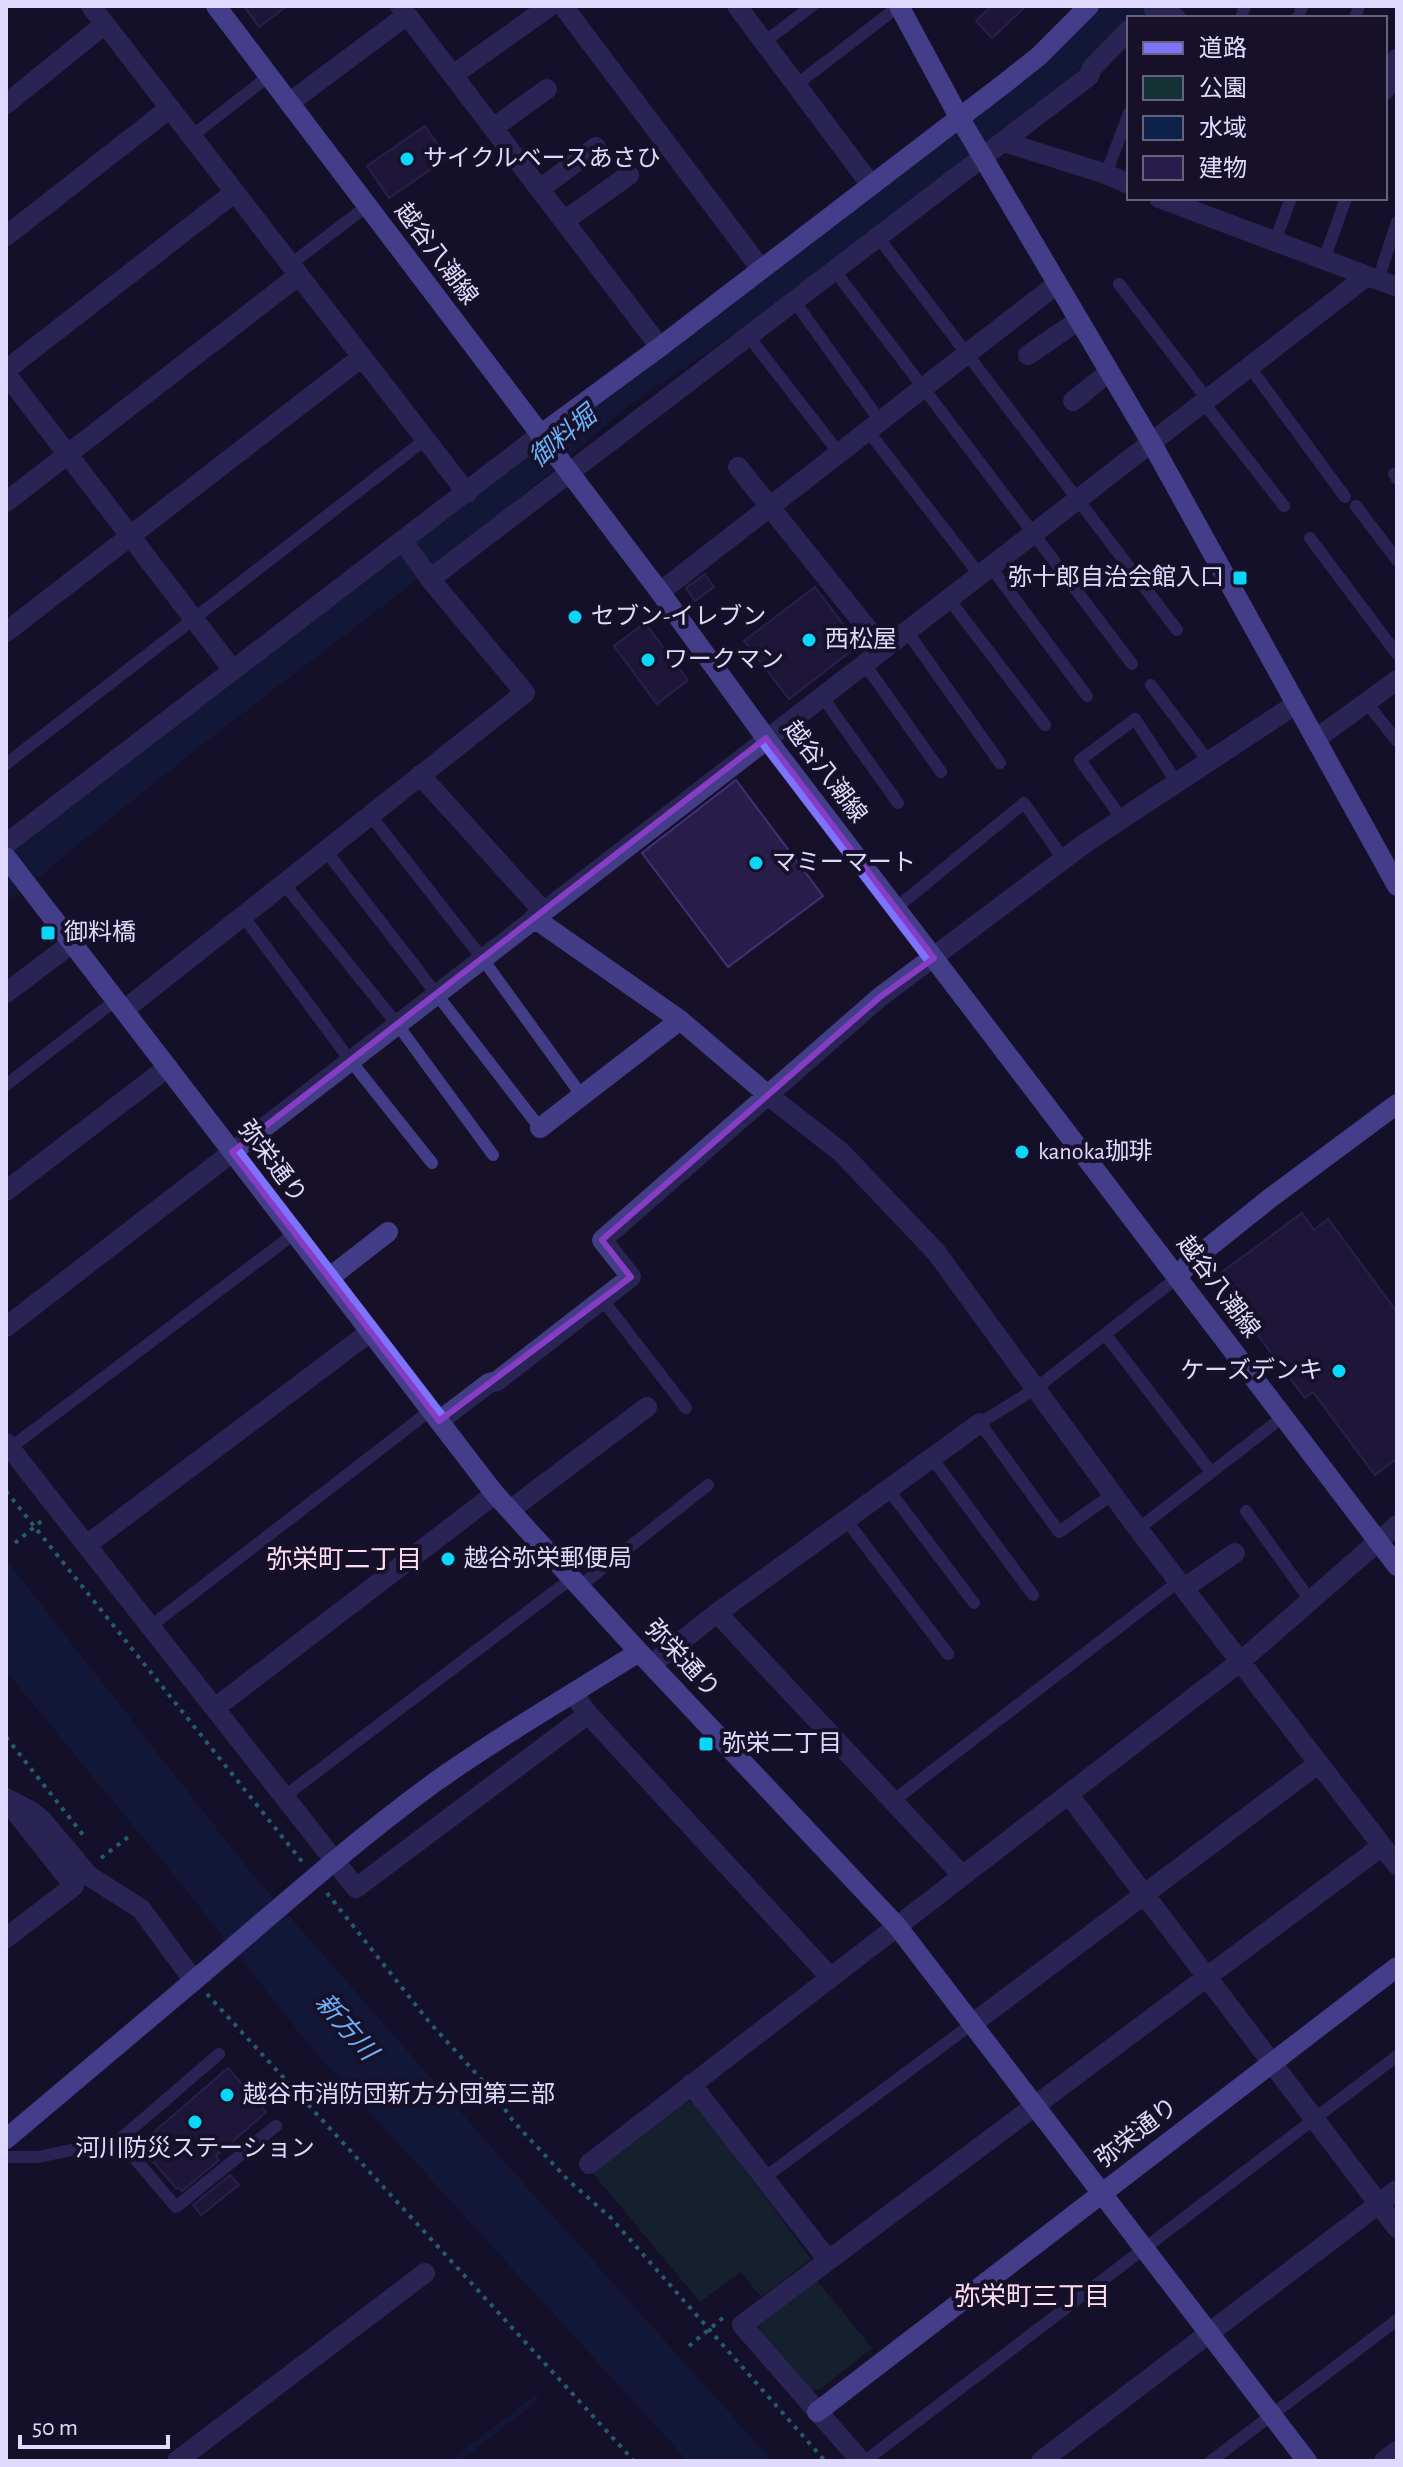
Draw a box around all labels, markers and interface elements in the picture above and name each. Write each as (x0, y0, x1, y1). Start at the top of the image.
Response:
legend (1127, 16, 1387, 200)
text: 道路 (1199, 35, 1247, 61)
text: 公園 (1199, 76, 1247, 101)
text: 水域 (1199, 115, 1247, 141)
place label: サイクルベースあさひ (423, 146, 661, 171)
marker: サイクルベースあさひ (398, 150, 416, 168)
text: 建物 (1199, 156, 1247, 181)
street label: 越谷八潮線 (390, 198, 483, 309)
water label: 御料堀 (524, 399, 604, 472)
place label: 弥十郎自治会館入口 (1008, 564, 1224, 590)
marker: 弥十郎自治会館入口 (1231, 569, 1249, 587)
place label: セブン-イレブン (591, 603, 766, 629)
marker: セブン-イレブン (566, 608, 584, 626)
place label: 西松屋 (825, 626, 897, 652)
marker: 西松屋 (800, 631, 818, 649)
place label: ワークマン (664, 647, 784, 672)
marker: ワークマン (639, 651, 657, 669)
street label: 越谷八潮線 (779, 716, 872, 827)
place label: マミーマート (772, 851, 916, 875)
marker: マミーマート (747, 854, 765, 872)
place label: 御料橋 (64, 919, 136, 945)
marker: 御料橋 (39, 924, 57, 942)
street label: 弥栄通り (234, 1115, 312, 1208)
place label: kanoka珈琲 (1038, 1138, 1153, 1164)
marker: kanoka珈琲 (1013, 1143, 1031, 1161)
street label: 越谷八潮線 (1172, 1231, 1265, 1342)
place label: ケーズデンキ (1180, 1357, 1323, 1383)
marker: ケーズデンキ (1330, 1362, 1348, 1380)
place label: 越谷弥栄郵便局 (464, 1545, 632, 1571)
district label: 弥栄町二丁目 (266, 1546, 422, 1573)
marker: 越谷弥栄郵便局 (439, 1550, 457, 1568)
street label: 弥栄通り (640, 1614, 725, 1702)
place label: 弥栄二丁目 (722, 1730, 842, 1756)
marker: 弥栄二丁目 (697, 1735, 715, 1753)
water label: 新方川 (311, 1988, 384, 2067)
place label: 越谷市消防団新方分団第三部 (243, 2081, 555, 2107)
marker: 越谷市消防団新方分団第三部 (218, 2086, 236, 2104)
street label: 弥栄通り (1091, 2092, 1182, 2172)
marker: 河川防災ステーション (186, 2113, 204, 2131)
place label: 河川防災ステーション (75, 2135, 315, 2161)
district label: 弥栄町三丁目 (954, 2283, 1110, 2310)
scale bar (20, 2399, 168, 2449)
text: 50 m (32, 2416, 78, 2440)

